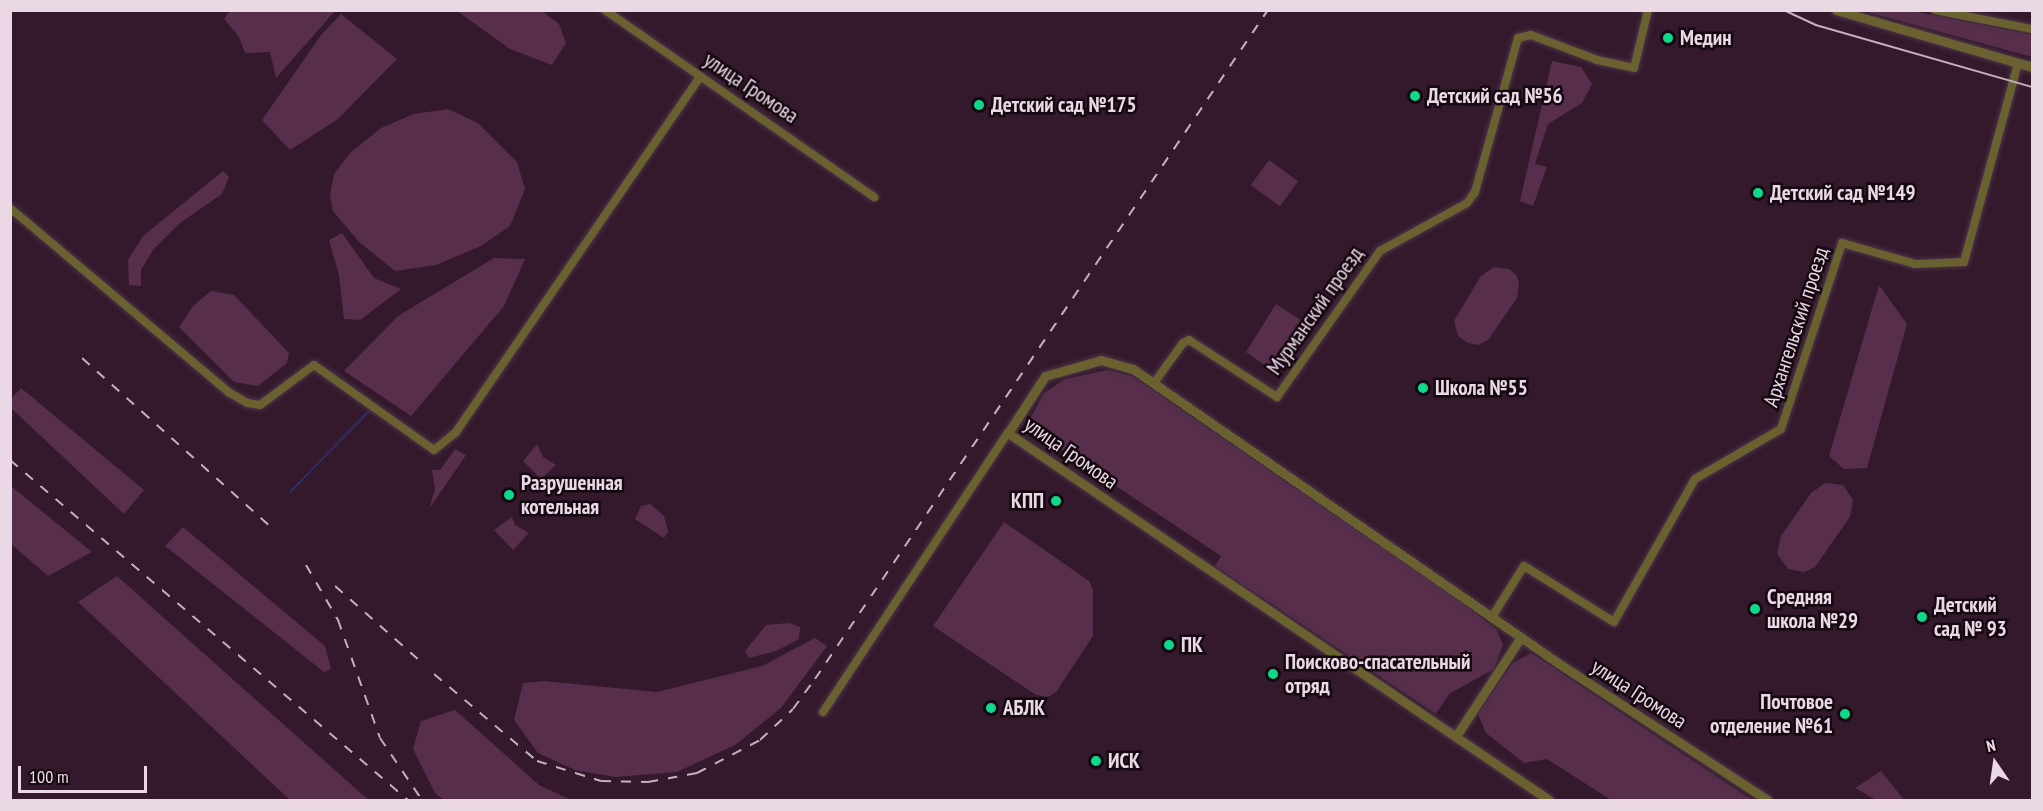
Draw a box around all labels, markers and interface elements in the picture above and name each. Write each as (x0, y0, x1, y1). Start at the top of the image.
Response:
place label: Медин (1680, 25, 1732, 51)
marker: Медин (1661, 31, 1675, 45)
street label: улица Громова (699, 47, 803, 129)
place label: Детский сад №56 (1427, 83, 1562, 109)
marker: Детский сад №56 (1408, 89, 1422, 103)
place label: Детский сад №175 (991, 92, 1137, 118)
marker: Детский сад №175 (972, 98, 986, 112)
place label: Детский сад №149 (1770, 180, 1916, 206)
marker: Детский сад №149 (1751, 186, 1765, 200)
street label: Мурманский проезд (1262, 242, 1368, 380)
street label: Архангельский проезд (1758, 244, 1834, 410)
place label: Школа №55 (1435, 375, 1528, 401)
marker: Школа №55 (1416, 381, 1430, 395)
street label: улица Громова (1019, 412, 1123, 494)
place label: Разрушенная котельная (521, 470, 623, 520)
marker: Разрушенная котельная (502, 488, 516, 502)
place label: КПП (1011, 488, 1044, 514)
marker: КПП (1049, 494, 1063, 508)
place label: Средняя школа №29 (1767, 584, 1858, 634)
place label: Детский сад № 93 (1934, 592, 2007, 642)
marker: Средняя школа №29 (1748, 602, 1762, 616)
marker: Детский сад № 93 (1915, 610, 1929, 624)
place label: ПК (1181, 632, 1203, 658)
marker: ПК (1162, 638, 1176, 652)
place label: Поисково-спасательный отряд (1285, 649, 1470, 699)
street label: улица Громова (1587, 654, 1691, 734)
marker: Поисково-спасательный отряд (1266, 667, 1280, 681)
place label: Почтовое отделение №61 (1710, 689, 1833, 739)
place label: АБЛК (1003, 695, 1045, 721)
marker: АБЛК (984, 701, 998, 715)
marker: Почтовое отделение №61 (1838, 707, 1852, 721)
north arrow (1965, 733, 2025, 793)
text: N (1984, 735, 1997, 756)
place label: ИСК (1108, 748, 1140, 774)
scale bar (21, 754, 150, 792)
marker: ИСК (1089, 754, 1103, 768)
text: 100 m (29, 765, 69, 788)

